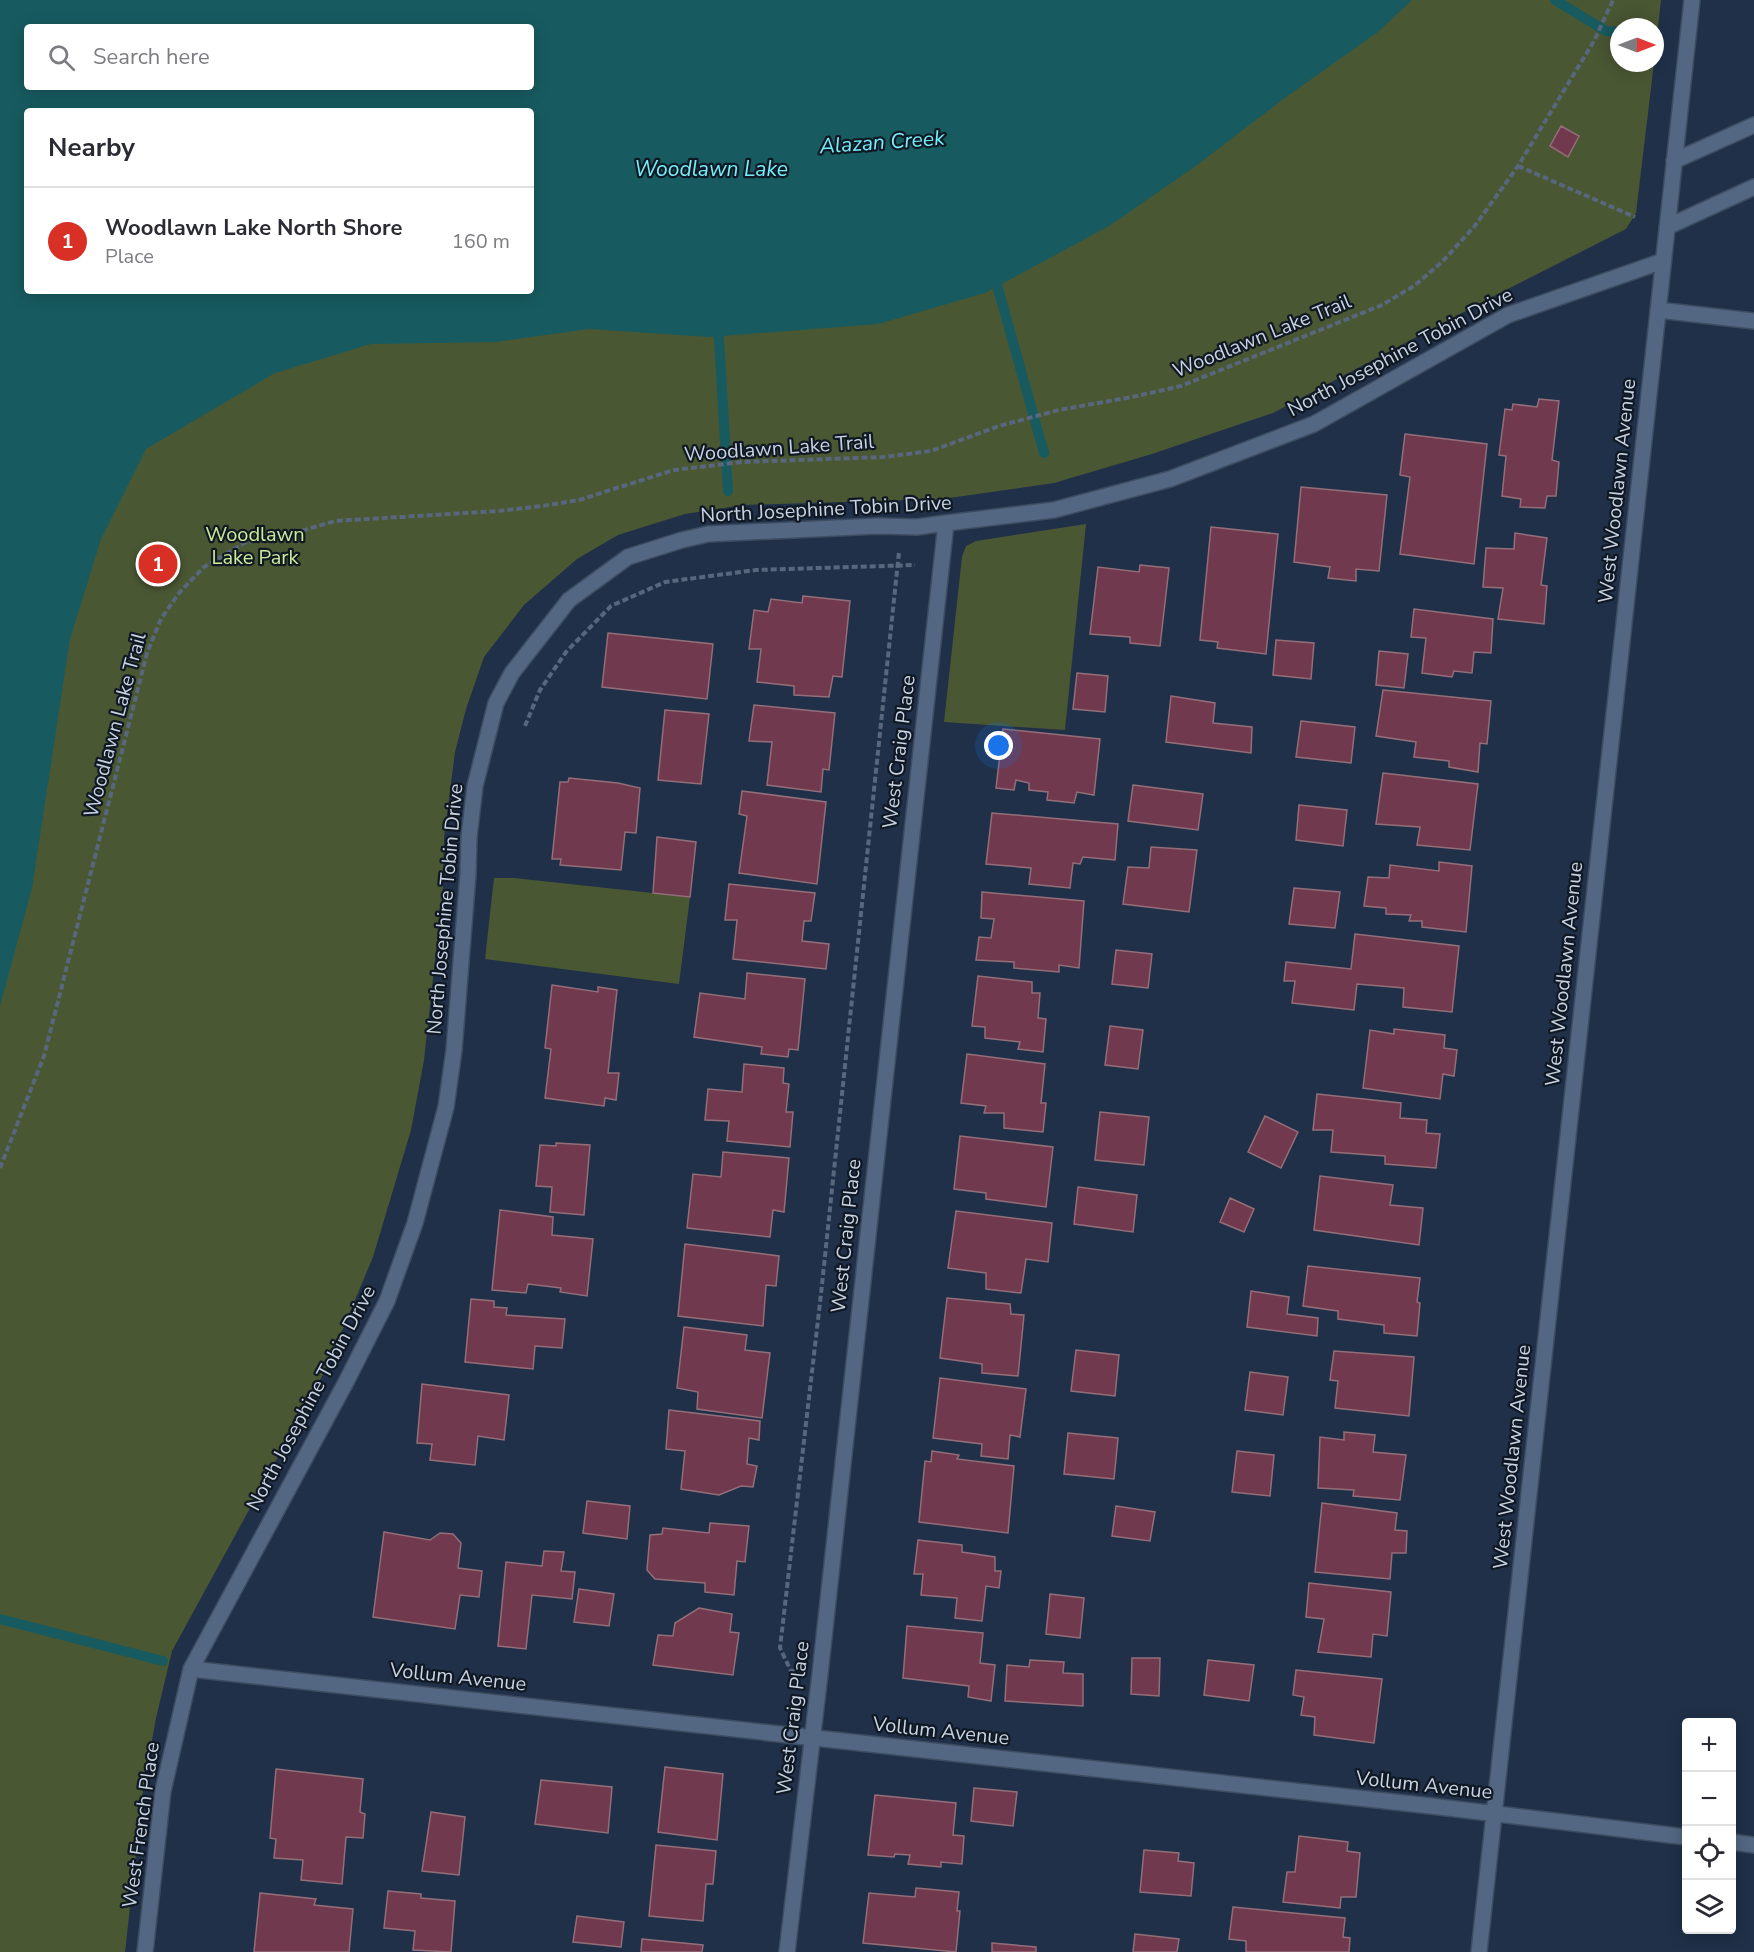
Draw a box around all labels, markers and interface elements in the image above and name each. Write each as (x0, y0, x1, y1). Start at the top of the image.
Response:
north arrow (1610, 18, 1664, 72)
search box (24, 24, 534, 90)
icon: search (45, 41, 78, 74)
text: Search here (93, 42, 210, 72)
water label: Alazan Creek (818, 124, 946, 160)
text: Nearby (48, 130, 135, 165)
water label: Woodlawn Lake (634, 155, 788, 183)
text: Woodlawn Lake North Shore (105, 213, 402, 243)
text: 1 (62, 228, 74, 255)
text: 160 m (452, 228, 510, 255)
text: Place (105, 243, 154, 270)
street label: North Josephine Tobin Drive (1283, 281, 1517, 423)
street label: Woodlawn Lake Trail (1169, 288, 1355, 384)
street label: West Woodlawn Avenue (1592, 377, 1642, 605)
street label: Woodlawn Lake Trail (683, 428, 875, 468)
street label: North Josephine Tobin Drive (700, 489, 952, 529)
park label: Woodlawn Lake Park (205, 521, 305, 571)
pin: 1 (138, 542, 178, 586)
street label: Woodlawn Lake Trail (77, 630, 153, 820)
street label: West Craig Place (876, 674, 922, 830)
your location (984, 731, 1013, 760)
street label: North Josephine Tobin Drive (421, 782, 469, 1036)
street label: West Woodlawn Avenue (1539, 860, 1589, 1088)
street label: West Craig Place (824, 1158, 868, 1314)
street label: North Josephine Tobin Drive (240, 1281, 382, 1515)
street label: West Woodlawn Avenue (1487, 1343, 1537, 1571)
street label: West Craig Place (770, 1640, 816, 1796)
street label: Vollum Avenue (387, 1656, 528, 1698)
street label: Vollum Avenue (870, 1710, 1011, 1752)
map controls (1682, 1718, 1736, 1934)
button: + (1682, 1718, 1736, 1772)
street label: West French Place (116, 1740, 166, 1910)
street label: Vollum Avenue (1353, 1764, 1494, 1806)
button: − (1682, 1772, 1736, 1826)
button: locate (1682, 1826, 1736, 1880)
button: layers (1682, 1880, 1736, 1934)

